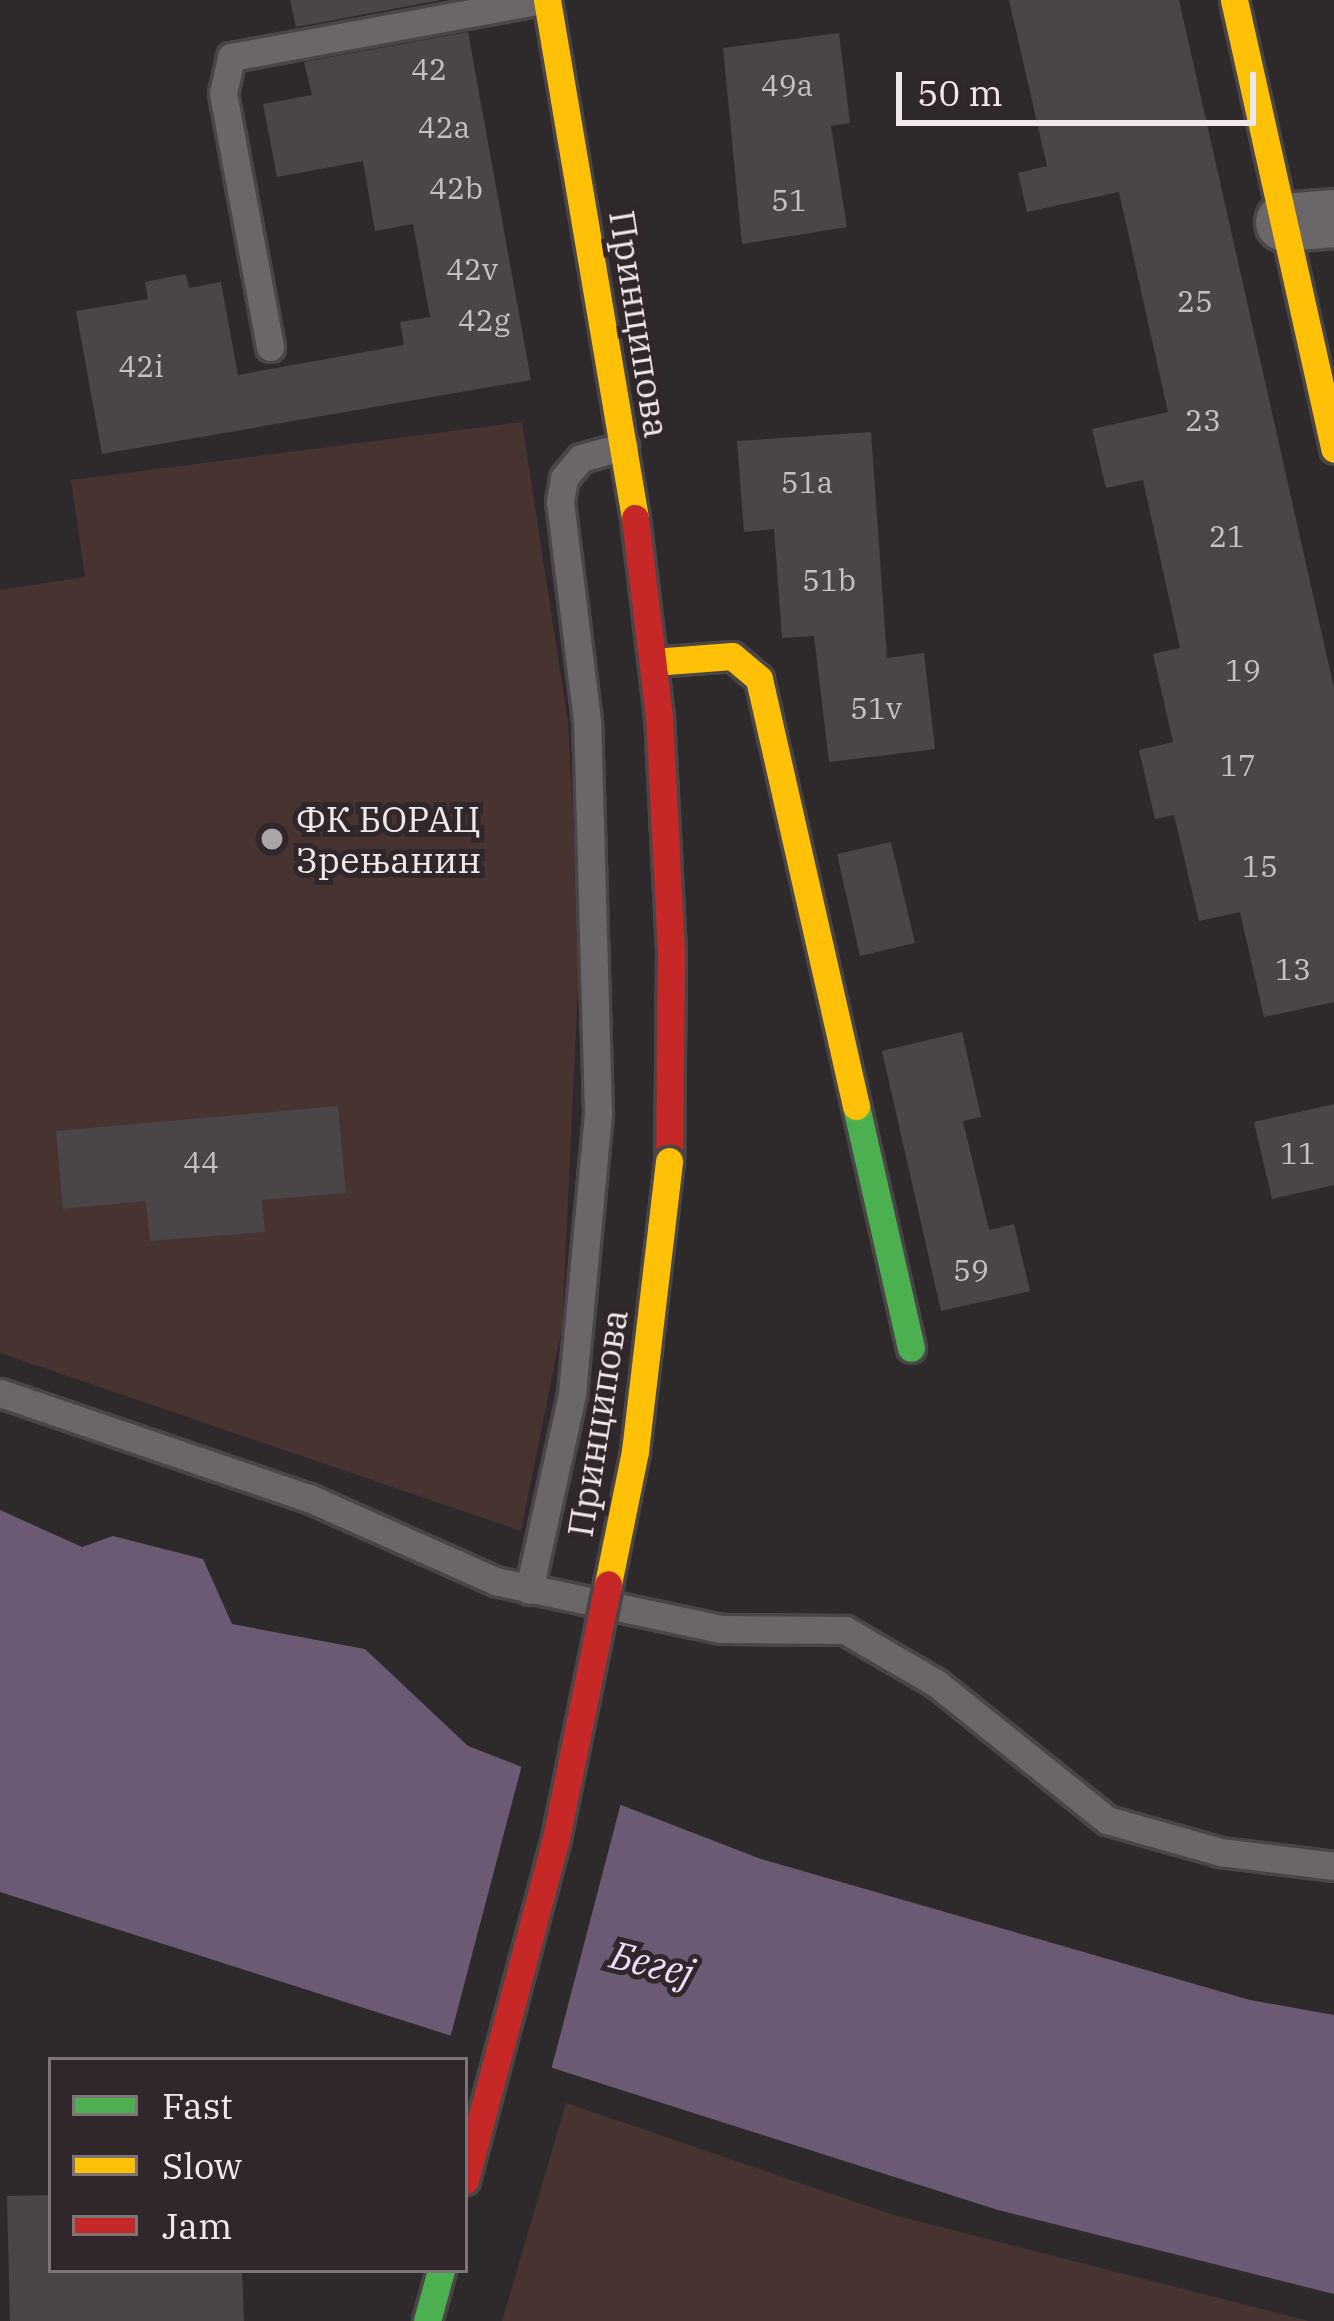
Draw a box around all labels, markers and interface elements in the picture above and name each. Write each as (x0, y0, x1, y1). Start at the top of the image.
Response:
scale bar (902, 48, 1262, 122)
house number: 42 (411, 51, 447, 87)
house number: 49a (761, 67, 813, 103)
text: 50 m (917, 69, 1003, 116)
house number: 42a (418, 109, 470, 145)
house number: 42b (429, 170, 483, 206)
house number: 51 (771, 182, 807, 218)
street label: Принципова (601, 207, 679, 441)
house number: 42v (446, 251, 498, 287)
house number: 25 (1177, 283, 1213, 319)
house number: 42g (458, 302, 510, 338)
house number: 42i (118, 348, 164, 384)
house number: 23 (1185, 402, 1221, 438)
house number: 51a (781, 464, 833, 500)
house number: 21 (1209, 518, 1245, 554)
house number: 51b (802, 562, 856, 598)
house number: 19 (1225, 652, 1261, 688)
house number: 51v (850, 690, 902, 726)
house number: 17 (1220, 747, 1256, 783)
place label: ФК БОРАЦ Зрењанин (296, 796, 481, 881)
marker: ФК БОРАЦ Зрењанин (259, 826, 285, 852)
house number: 15 (1242, 848, 1278, 884)
house number: 13 (1275, 951, 1311, 987)
house number: 11 (1280, 1135, 1316, 1171)
house number: 44 (183, 1144, 219, 1180)
house number: 59 (953, 1252, 989, 1288)
street label: Принципова (558, 1306, 636, 1540)
water label: Бегеј (606, 1931, 698, 1997)
legend (48, 2057, 468, 2273)
text: Fast (162, 2082, 233, 2129)
text: Slow (162, 2142, 242, 2189)
text: Jam (162, 2202, 232, 2249)

